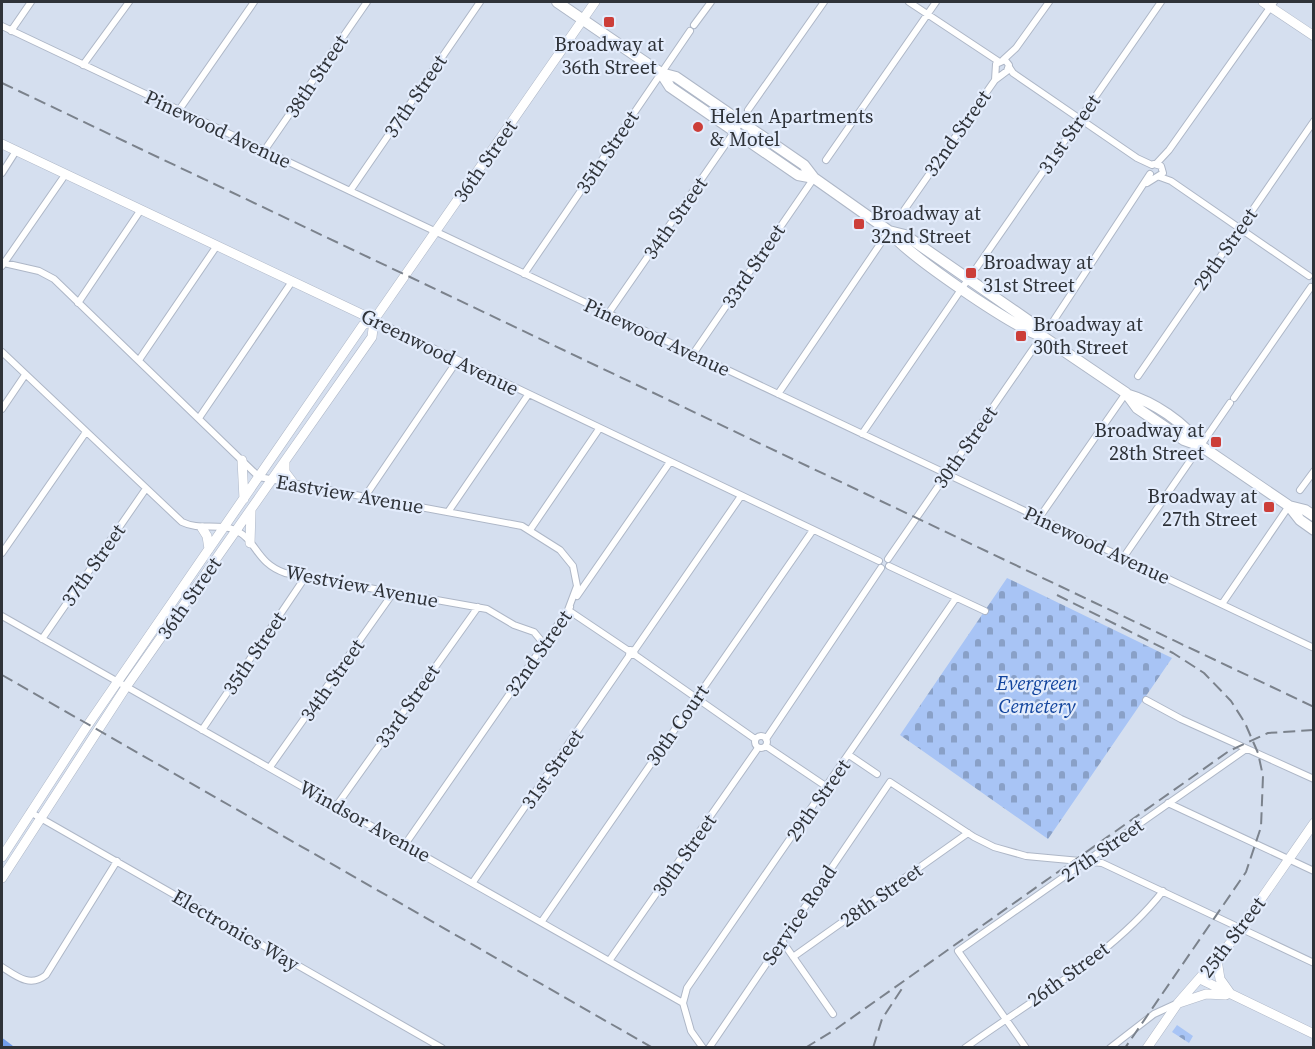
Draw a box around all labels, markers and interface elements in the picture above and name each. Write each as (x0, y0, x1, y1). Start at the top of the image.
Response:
marker: Broadway at 36th Street (602, 15, 616, 29)
street label: 38th Street (278, 28, 354, 123)
place label: Broadway at 36th Street (554, 30, 664, 81)
street label: 37th Street (377, 48, 453, 143)
street label: Pinewood Avenue (140, 83, 296, 175)
street label: 32nd Street (917, 84, 997, 182)
street label: 31st Street (1031, 88, 1107, 180)
place label: Helen Apartments & Motel (710, 102, 873, 153)
street label: 35th Street (569, 104, 645, 199)
street label: 36th Street (446, 114, 524, 208)
marker: Helen Apartments & Motel (691, 120, 705, 134)
street label: 34th Street (636, 171, 714, 265)
place label: Broadway at 32nd Street (871, 199, 981, 250)
street label: 29th Street (1186, 202, 1264, 296)
marker: Broadway at 32nd Street (852, 217, 866, 231)
street label: 33rd Street (715, 218, 792, 314)
place label: Broadway at 31st Street (983, 248, 1093, 299)
marker: Broadway at 31st Street (964, 266, 978, 280)
street label: Pinewood Avenue (579, 291, 735, 383)
street label: Greenwood Avenue (356, 302, 524, 402)
place label: Broadway at 30th Street (1033, 310, 1143, 361)
marker: Broadway at 30th Street (1014, 329, 1028, 343)
street label: 30th Street (926, 400, 1004, 494)
place label: Broadway at 28th Street (1094, 416, 1204, 467)
marker: Broadway at 28th Street (1209, 435, 1223, 449)
street label: Eastview Avenue (274, 467, 426, 521)
place label: Broadway at 27th Street (1147, 482, 1257, 533)
street label: Pinewood Avenue (1019, 499, 1175, 591)
marker: Broadway at 27th Street (1262, 500, 1276, 514)
street label: 37th Street (54, 518, 132, 612)
street label: 36th Street (150, 551, 228, 645)
street label: Westview Avenue (283, 557, 441, 615)
street label: 32nd Street (498, 604, 578, 702)
street label: 35th Street (216, 605, 292, 700)
street label: 34th Street (293, 633, 371, 727)
street label: 33rd Street (368, 658, 446, 753)
park label: Evergreen Cemetery (995, 669, 1078, 720)
street label: 30th Court (639, 678, 716, 771)
street label: 31st Street (514, 723, 590, 815)
street label: 29th Street (779, 753, 857, 847)
street label: Windsor Avenue (294, 773, 436, 869)
street label: 30th Street (645, 808, 723, 902)
street label: 27th Street (1055, 811, 1149, 889)
street label: 28th Street (834, 856, 928, 934)
street label: Service Road (755, 859, 843, 971)
street label: Electronics Way (167, 882, 305, 978)
street label: 25th Street (1192, 890, 1272, 983)
street label: 26th Street (1021, 934, 1115, 1013)

